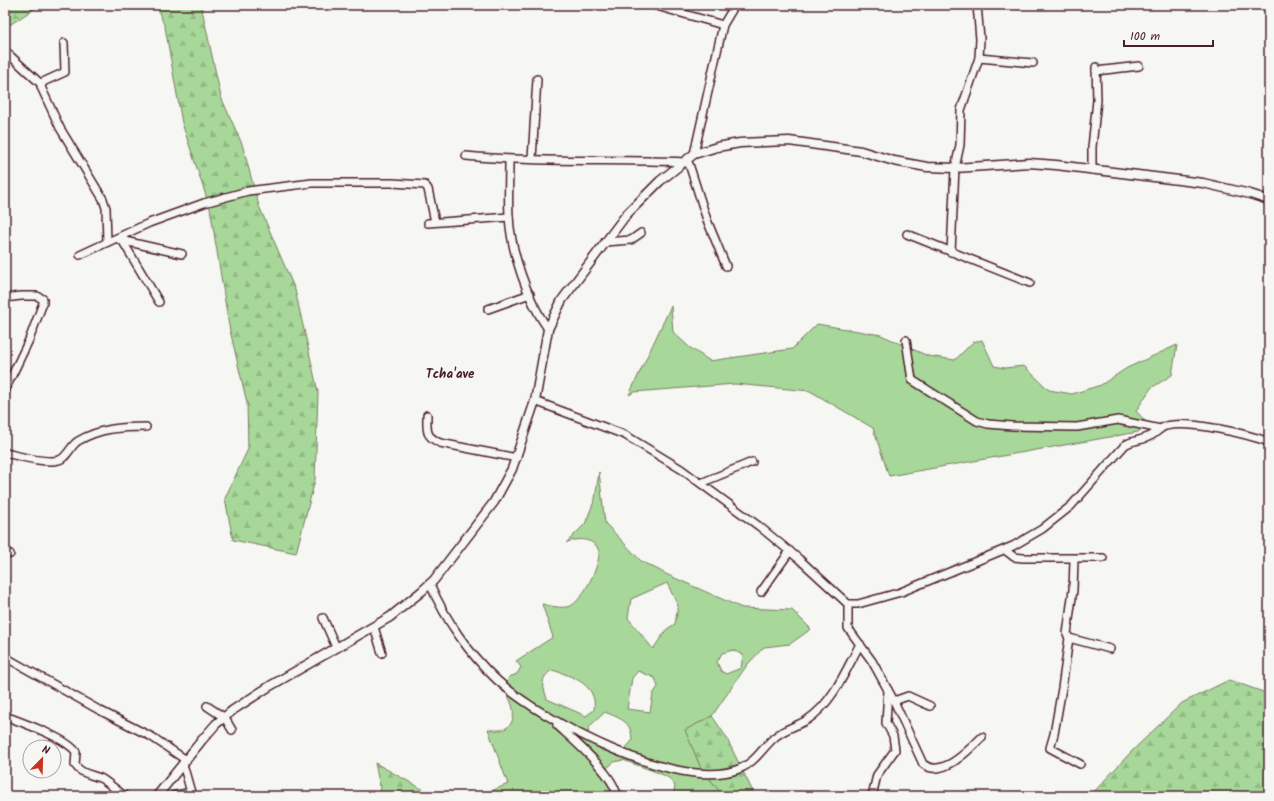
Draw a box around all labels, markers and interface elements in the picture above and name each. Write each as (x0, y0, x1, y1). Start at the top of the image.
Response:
scale bar (1124, 22, 1213, 48)
text: 100 m (1130, 27, 1161, 46)
district label: Tcha'ave (426, 364, 475, 385)
north arrow (22, 739, 62, 779)
text: N (39, 741, 52, 760)

